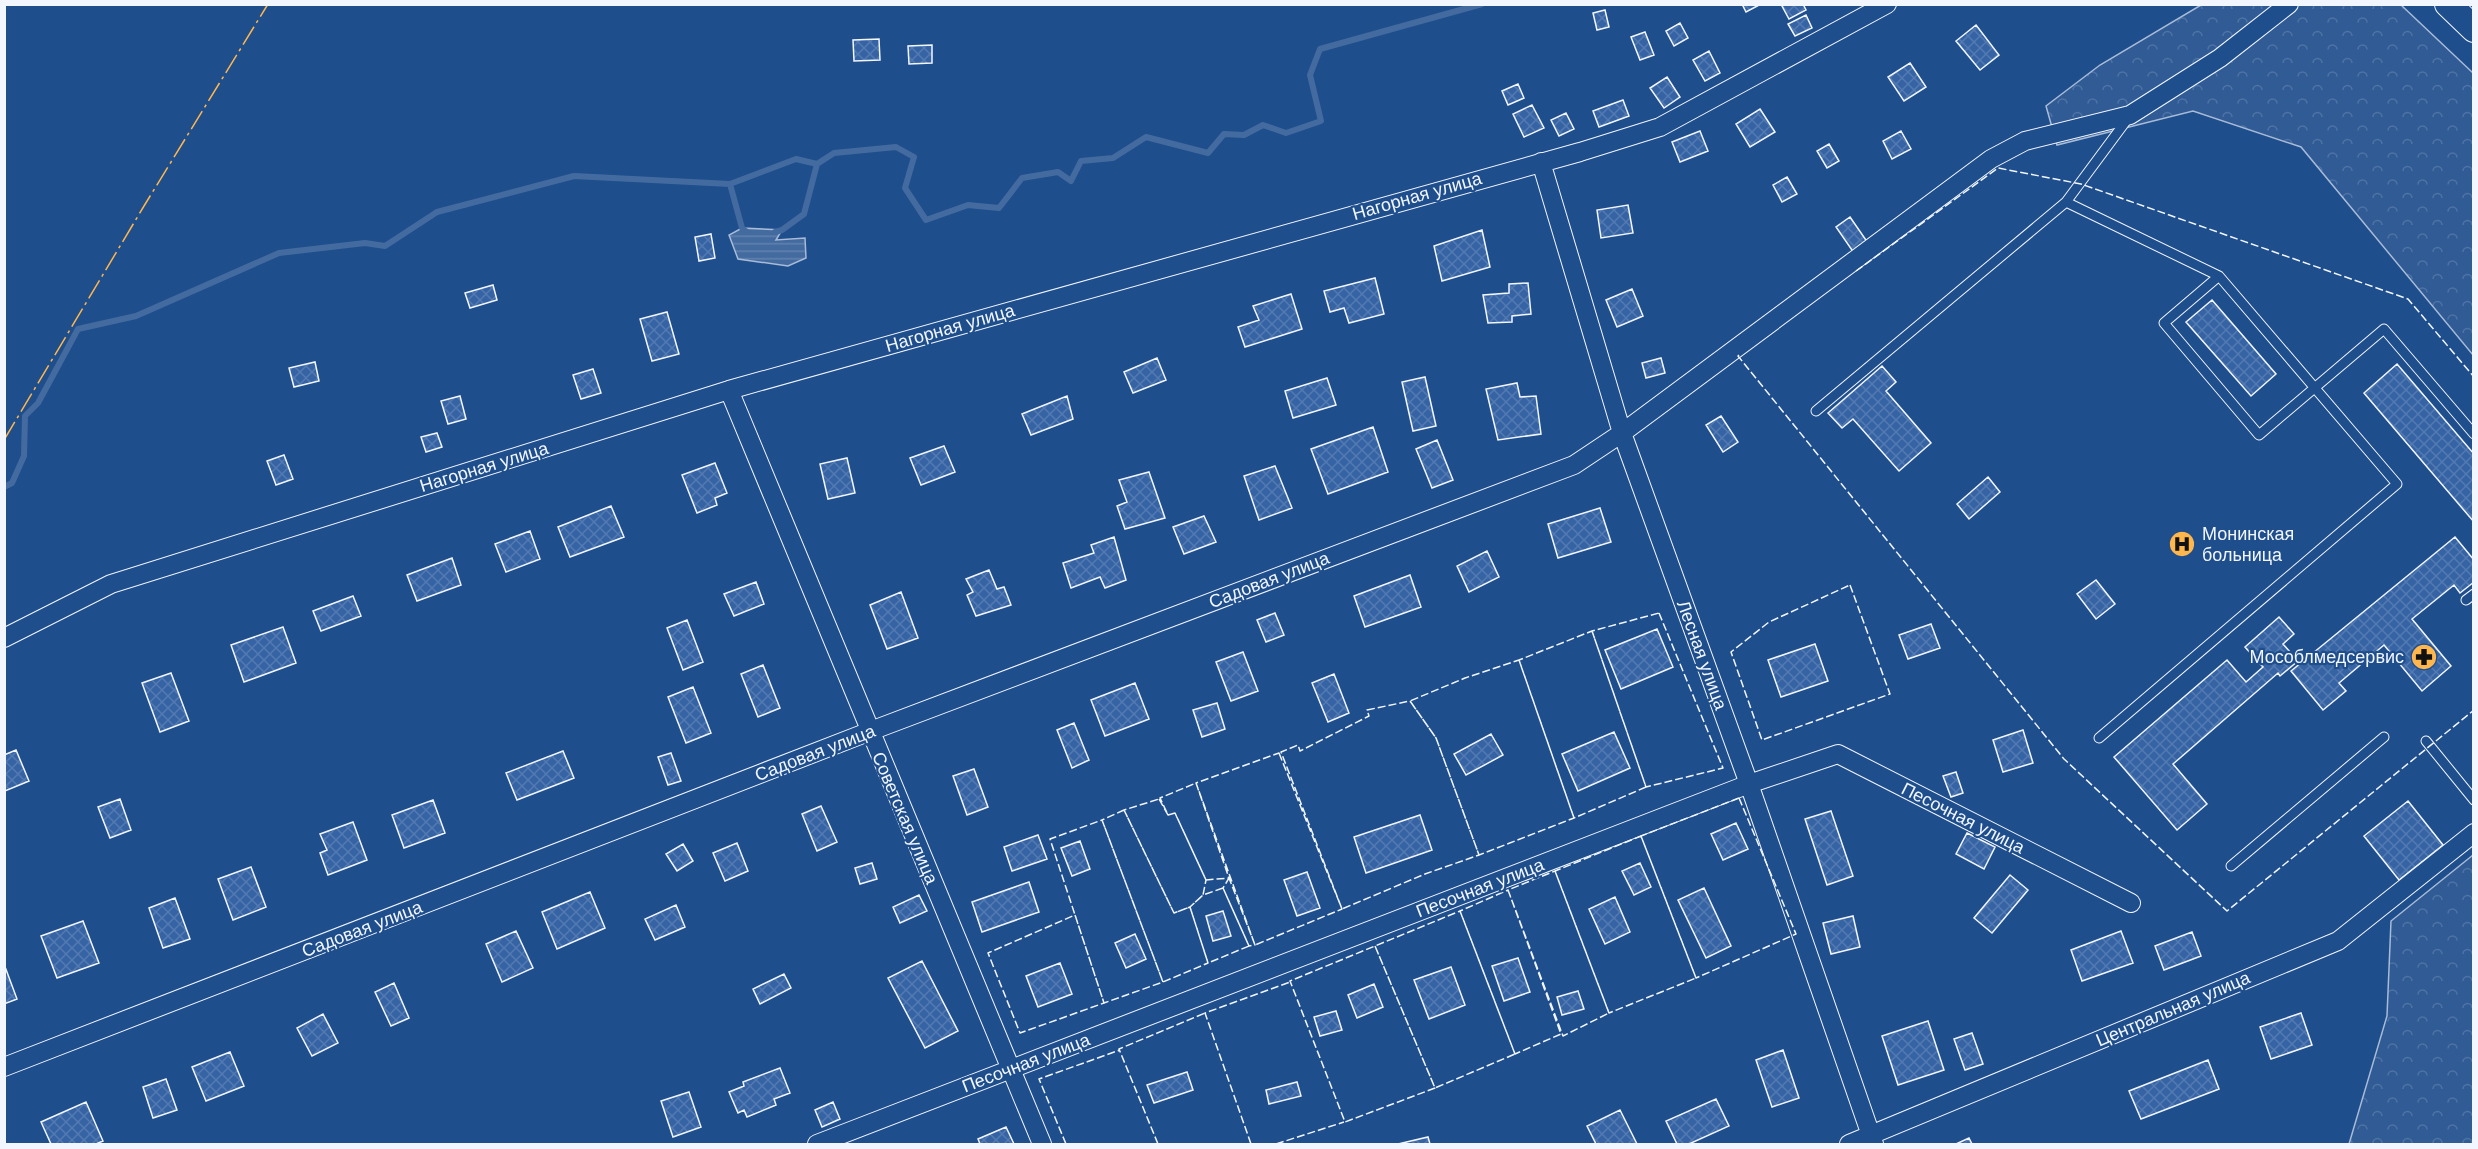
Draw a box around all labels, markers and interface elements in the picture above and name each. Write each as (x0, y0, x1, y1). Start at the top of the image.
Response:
street label: Нагорная улица (1350, 168, 1485, 224)
street label: Нагорная улица (883, 300, 1018, 356)
street label: Нагорная улица (417, 438, 552, 496)
place label: Монинская больница (2202, 524, 2294, 565)
hospital icon: Монинская больница (2167, 529, 2197, 559)
street label: Садовая улица (1206, 547, 1333, 612)
street label: Лесная улица (1673, 598, 1731, 713)
pharmacy icon: Мособлмедсервис (2409, 642, 2439, 672)
place label: Мособлмедсервис (2249, 647, 2404, 667)
street label: Садовая улица (752, 720, 879, 785)
street label: Советская улица (868, 749, 942, 888)
street label: Песочная улица (1898, 778, 2029, 858)
street label: Песочная улица (1413, 854, 1548, 922)
street label: Садовая улица (299, 896, 426, 961)
street label: Центральная улица (2093, 967, 2254, 1051)
street label: Песочная улица (959, 1029, 1094, 1097)

